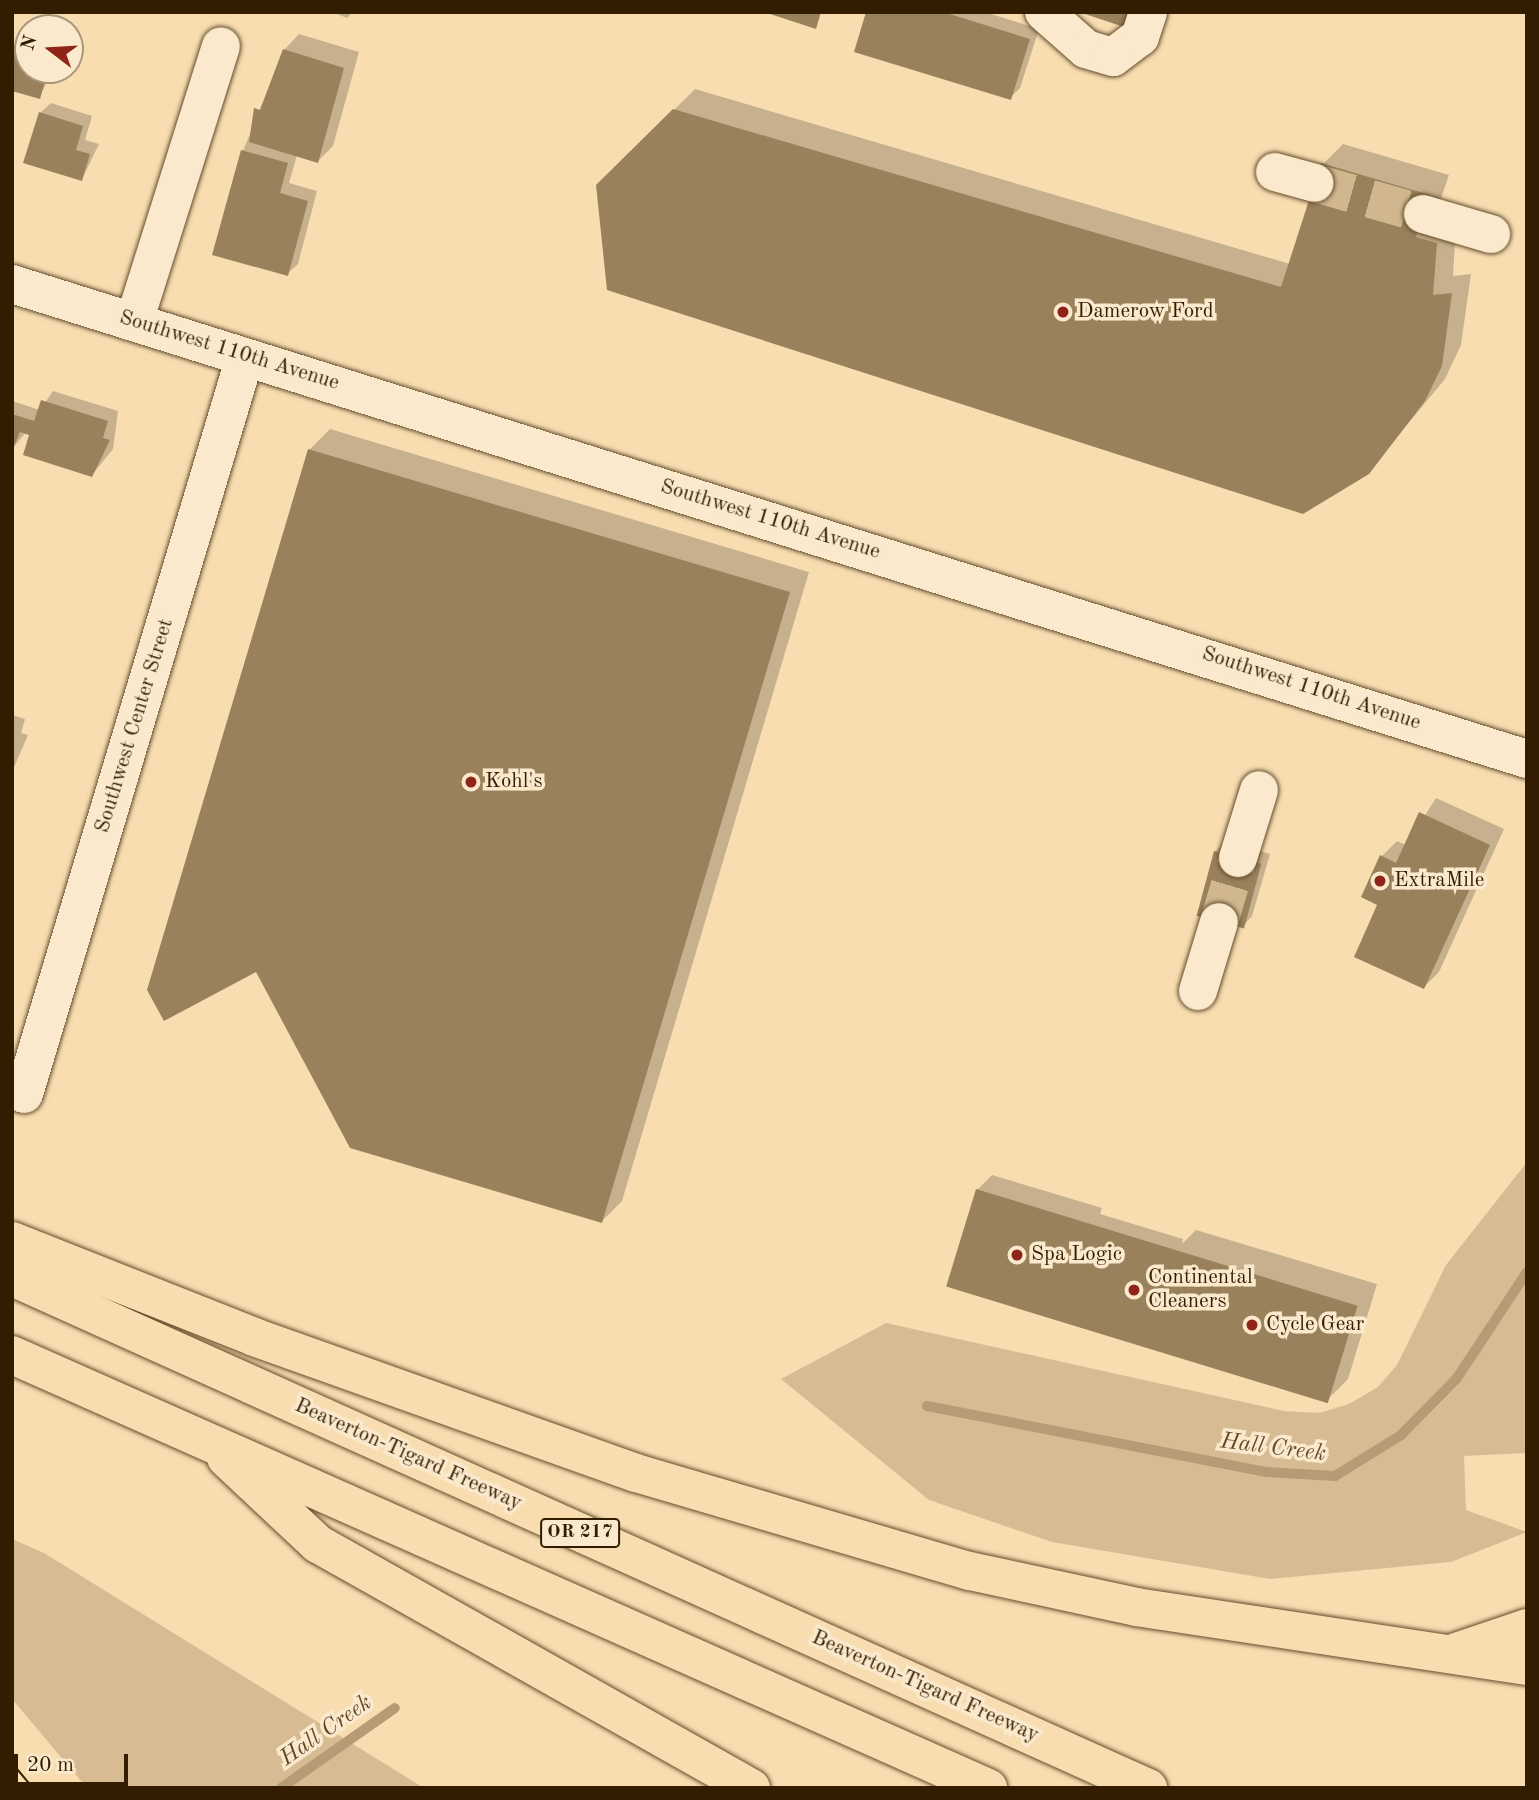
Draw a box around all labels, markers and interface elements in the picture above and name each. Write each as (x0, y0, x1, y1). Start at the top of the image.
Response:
north arrow (14, 14, 84, 84)
text: N (19, 34, 42, 53)
place label: Damerow Ford (1077, 299, 1214, 325)
marker: Damerow Ford (1055, 304, 1071, 320)
street label: Southwest 110th Avenue (116, 306, 342, 396)
street label: Southwest 110th Avenue (657, 475, 883, 565)
street label: Southwest Center Street (90, 616, 180, 836)
street label: Southwest 110th Avenue (1198, 642, 1424, 736)
place label: Kohl's (485, 769, 543, 795)
marker: Kohl's (463, 774, 479, 790)
place label: ExtraMile (1394, 868, 1484, 894)
marker: ExtraMile (1372, 873, 1388, 889)
place label: Spa Logic (1031, 1242, 1122, 1268)
marker: Spa Logic (1009, 1247, 1025, 1263)
place label: Continental Cleaners (1148, 1265, 1253, 1315)
marker: Continental Cleaners (1126, 1282, 1142, 1298)
place label: Cycle Gear (1266, 1312, 1364, 1338)
marker: Cycle Gear (1244, 1317, 1260, 1333)
street label: Beaverton-Tigard Freeway (291, 1393, 525, 1517)
water label: Hall Creek (1219, 1428, 1327, 1468)
road number: OR 217 (540, 1518, 620, 1548)
street label: Beaverton-Tigard Freeway (808, 1625, 1042, 1749)
water label: Hall Creek (275, 1689, 377, 1773)
scale bar (18, 1741, 131, 1785)
text: 20 m (27, 1755, 74, 1776)

